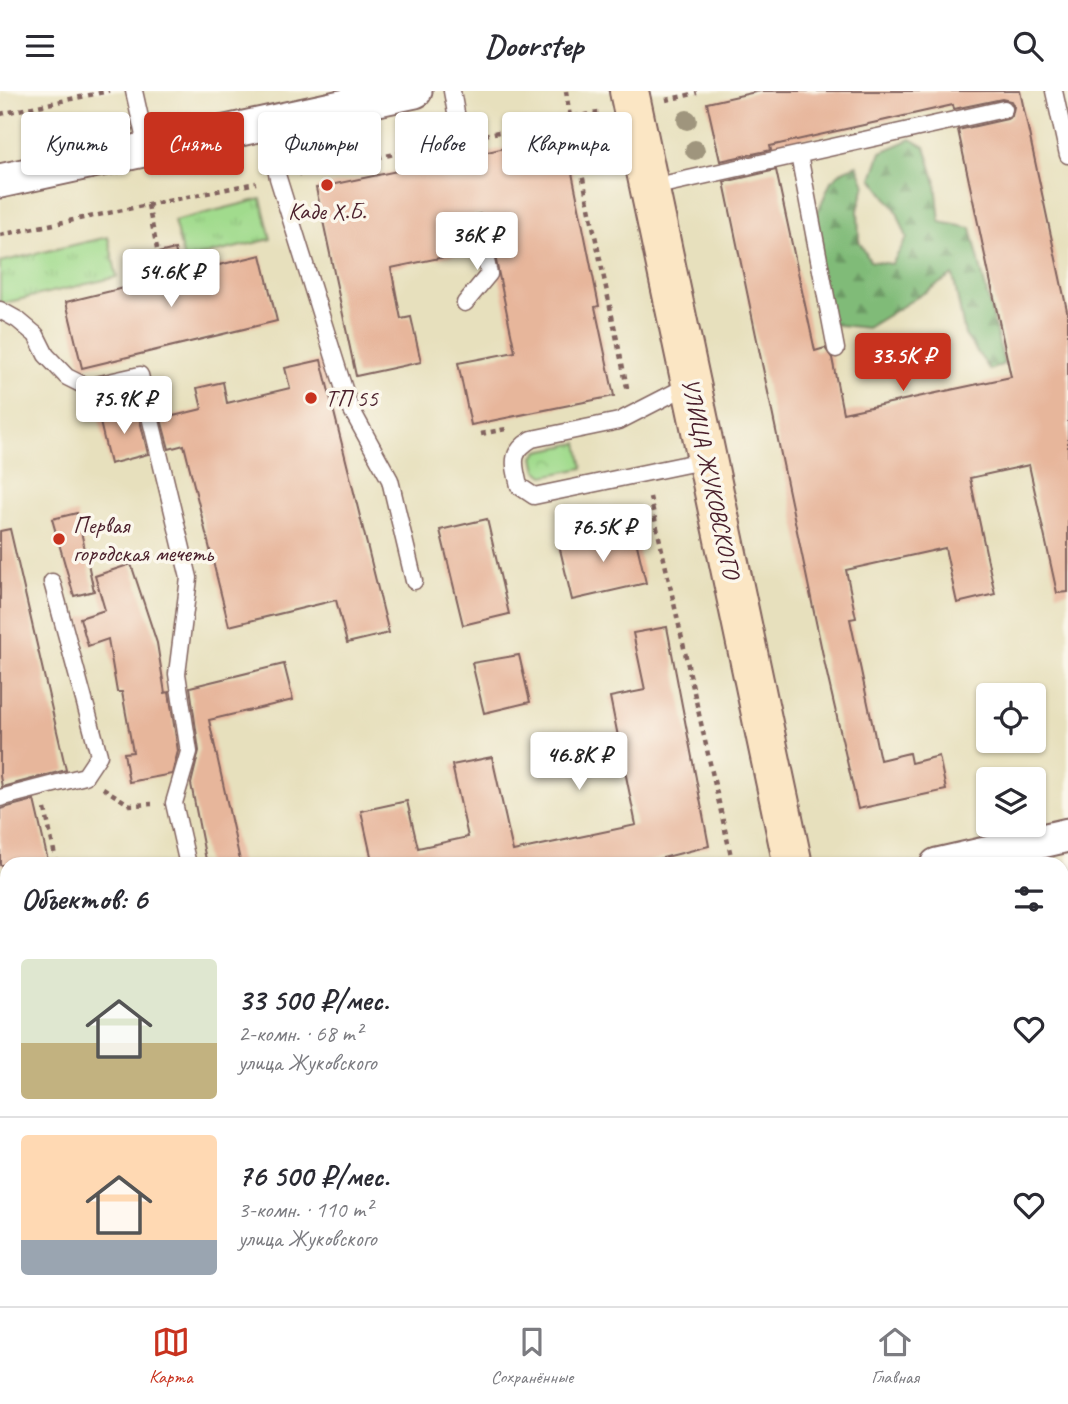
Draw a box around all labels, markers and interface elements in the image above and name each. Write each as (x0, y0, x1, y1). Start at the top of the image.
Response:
text: Doorstep (485, 25, 583, 66)
icon: menu (21, 27, 59, 65)
icon: search (1009, 27, 1047, 65)
chip: Купить (21, 112, 130, 175)
chip: Снять (144, 112, 244, 175)
chip: Фильтры (258, 112, 381, 175)
chip: Новое (395, 112, 488, 175)
chip: Квартира (502, 112, 632, 175)
marker: Каде Х.Б. (319, 177, 335, 193)
place label: Каде Х.Б. (288, 196, 366, 226)
pin: 36K ₽ (428, 213, 526, 272)
text: 36K ₽ (452, 220, 502, 249)
pin: 54.6K ₽ (106, 249, 236, 309)
text: 54.6K ₽ (139, 257, 203, 286)
pin: 33.5K ₽ (838, 334, 968, 393)
text: 33.5K ₽ (871, 341, 935, 370)
street label: УЛИЦА ЖУКОВСКОГО (675, 375, 748, 584)
pin: 75.9K ₽ (59, 377, 189, 436)
place label: ТП 55 (325, 383, 379, 413)
text: 75.9K ₽ (92, 384, 156, 413)
marker: ТП 55 (303, 390, 319, 406)
pin: 76.5K ₽ (538, 505, 668, 564)
place label: Первая городская мечеть (73, 510, 214, 568)
text: 76.5K ₽ (571, 512, 635, 541)
marker: Первая городская мечеть (51, 531, 67, 547)
map controls (976, 683, 1046, 837)
button: locate (976, 683, 1046, 753)
pin: 46.8K ₽ (514, 733, 644, 792)
text: 46.8K ₽ (546, 740, 612, 769)
button: layers (976, 767, 1046, 837)
text: Объектов: 6 (21, 880, 147, 918)
icon: filters (1010, 880, 1048, 918)
text: 33 500 ₽/мес. (238, 981, 389, 1019)
icon: home (77, 987, 161, 1071)
icon: heart (1010, 1010, 1048, 1048)
text: 2-комн. · 68 m² (238, 1019, 362, 1048)
text: улица Жуковского (238, 1048, 377, 1077)
text: 76 500 ₽/мес. (238, 1157, 389, 1195)
icon: home (77, 1163, 161, 1247)
icon: heart (1010, 1186, 1048, 1224)
text: 3-комн. · 110 m² (238, 1195, 372, 1224)
text: улица Жуковского (238, 1224, 377, 1253)
tab: Карта (149, 1323, 193, 1389)
tab: Сохранённые (491, 1323, 573, 1389)
tab: Главная (871, 1323, 919, 1389)

